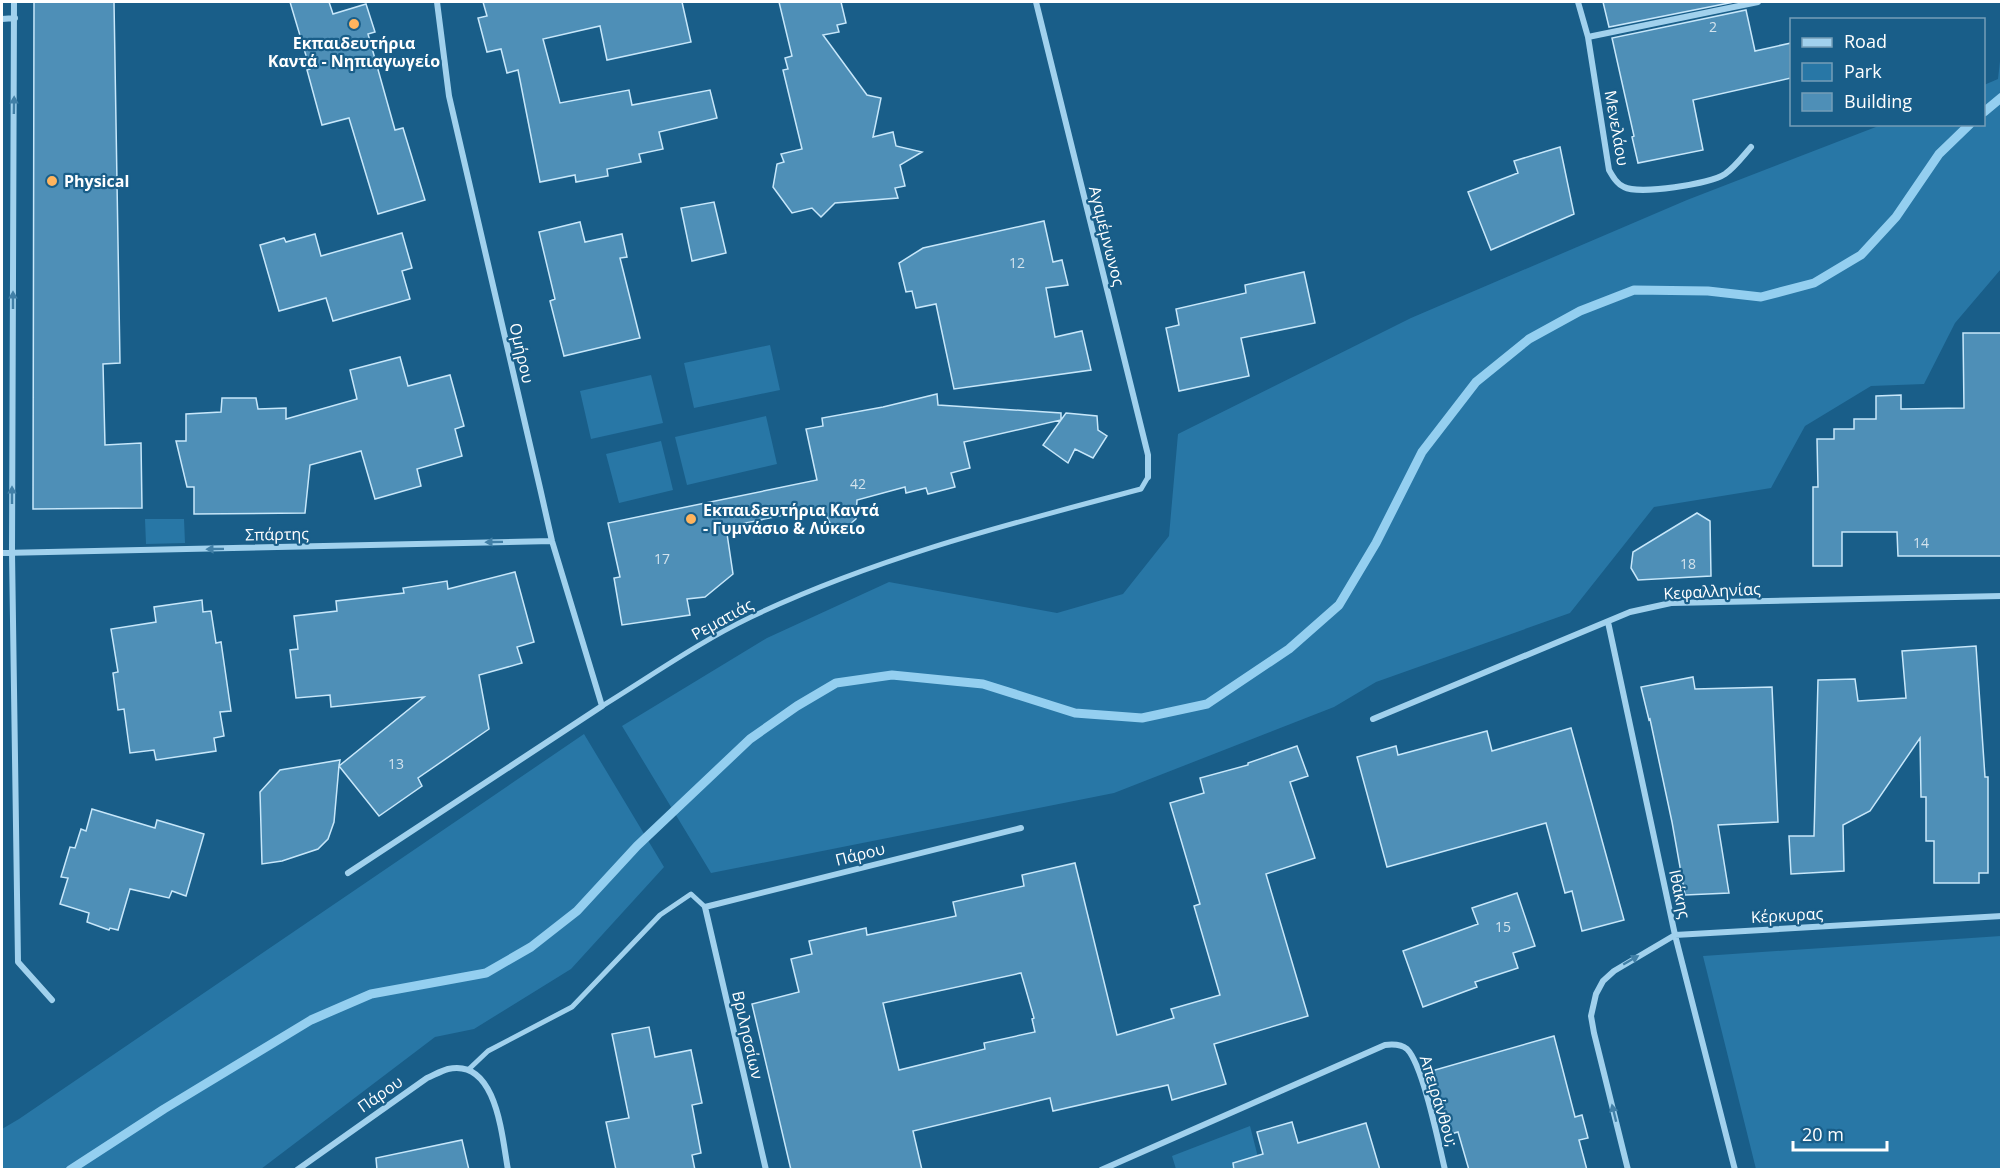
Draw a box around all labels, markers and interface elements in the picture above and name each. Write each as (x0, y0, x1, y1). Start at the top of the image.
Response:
marker: Εκπαιδευτήρια Καντά - Νηπιαγωγείο (347, 17, 361, 31)
house number: 2 (1709, 17, 1717, 36)
legend (1790, 18, 1985, 126)
text: Road (1844, 29, 1887, 53)
place label: Εκπαιδευτήρια Καντά - Νηπιαγωγείο (268, 32, 440, 72)
text: Park (1844, 59, 1882, 83)
street label: Μενελάου (1600, 89, 1634, 167)
text: Building (1844, 89, 1912, 113)
one-way arrow (9, 95, 19, 114)
place label: Physical (64, 170, 129, 192)
marker: Physical (45, 174, 59, 188)
street label: Αγαμέμνωνος (1084, 184, 1130, 289)
house number: 12 (1009, 253, 1025, 272)
one-way arrow (8, 290, 18, 309)
street label: Ομήρου (504, 321, 540, 385)
house number: 42 (850, 474, 866, 493)
one-way arrow (7, 485, 17, 504)
place label: Εκπαιδευτήρια Καντά - Γυμνάσιο & Λύκειο (703, 499, 879, 539)
marker: Εκπαιδευτήρια Καντά - Γυμνάσιο & Λύκειο (684, 512, 698, 526)
street label: Σπάρτης (245, 522, 309, 546)
house number: 14 (1913, 533, 1929, 552)
one-way arrow (484, 538, 503, 547)
one-way arrow (206, 544, 225, 553)
house number: 17 (654, 549, 670, 568)
house number: 18 (1680, 554, 1696, 573)
street label: Κεφαλληνίας (1663, 577, 1761, 605)
street label: Ρεματιάς (687, 593, 757, 645)
house number: 13 (388, 754, 404, 773)
street label: Πάρου (833, 837, 887, 871)
street label: Ιθάκης (1664, 867, 1696, 921)
street label: Κέρκυρας (1750, 902, 1824, 928)
house number: 15 (1495, 917, 1511, 936)
one-way arrow (1623, 955, 1639, 966)
street label: Βριλησσίων (727, 989, 769, 1082)
street label: Απειράνθου; (1415, 1053, 1463, 1149)
street label: Πάρου (353, 1071, 407, 1117)
one-way arrow (1608, 1104, 1618, 1122)
scale bar (1793, 1114, 1888, 1152)
text: 20 m (1802, 1122, 1844, 1146)

